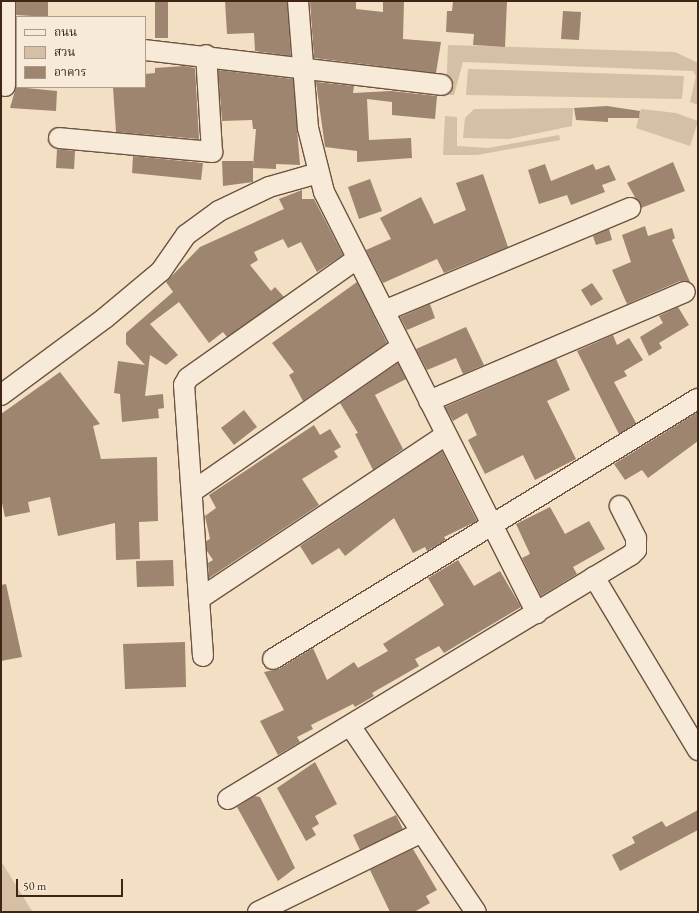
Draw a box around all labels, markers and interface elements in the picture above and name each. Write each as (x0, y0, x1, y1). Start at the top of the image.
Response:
legend (16, 16, 146, 88)
text: ถนน (54, 24, 77, 40)
text: สวน (54, 44, 75, 60)
text: อาคาร (54, 64, 86, 80)
scale bar (18, 871, 125, 897)
text: 50 m (23, 878, 46, 894)

